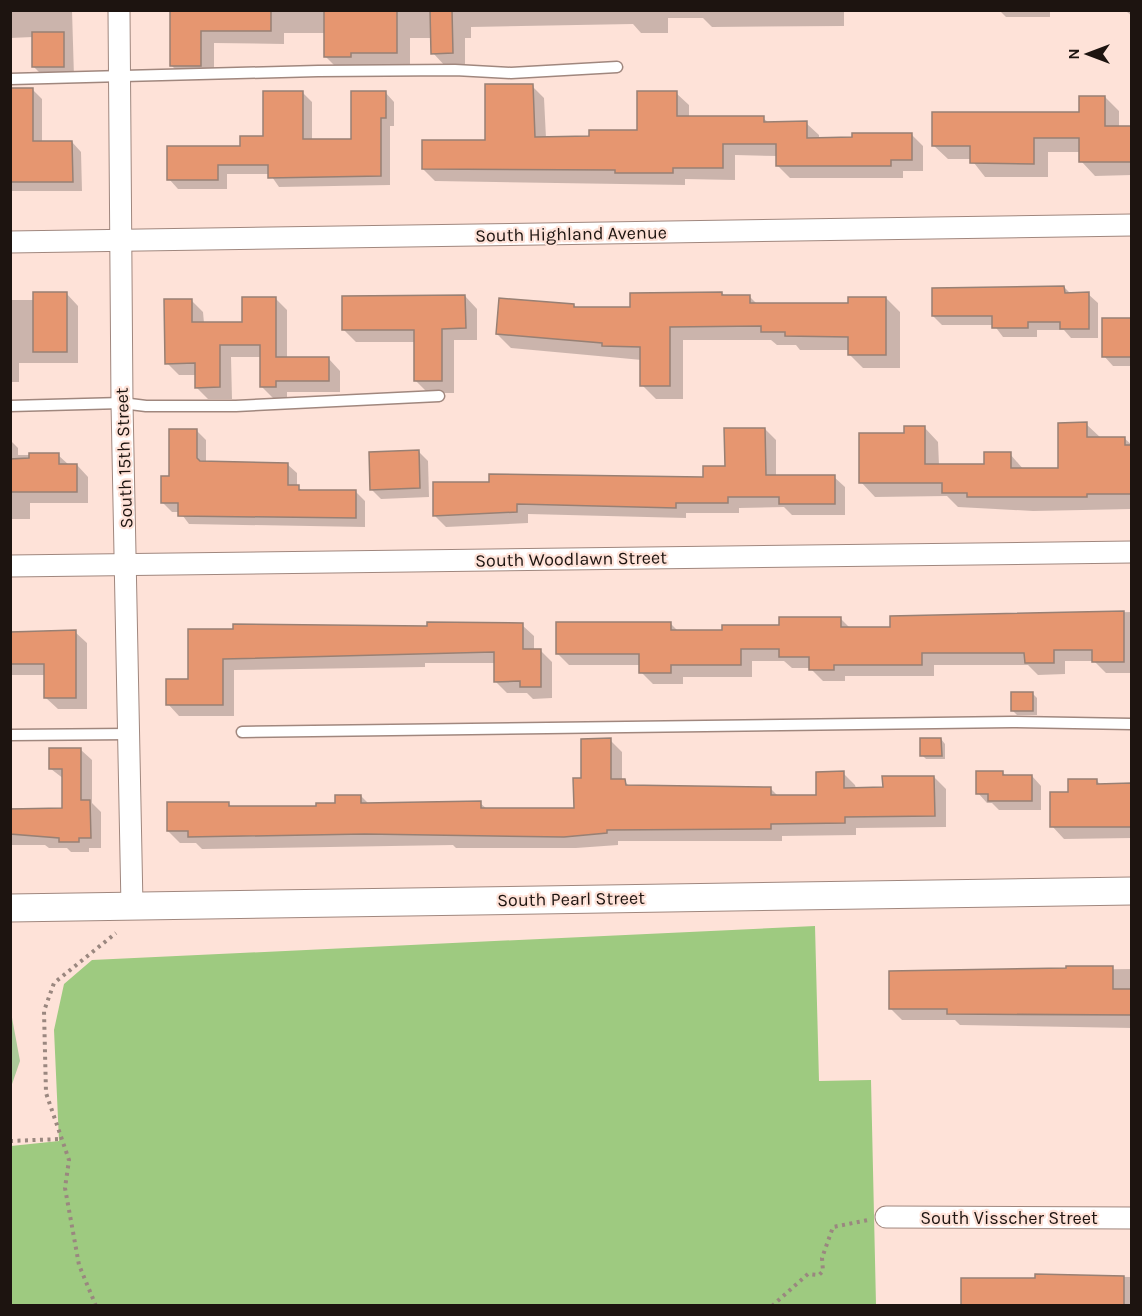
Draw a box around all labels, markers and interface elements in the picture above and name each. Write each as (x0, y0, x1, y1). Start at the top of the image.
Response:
north arrow (1058, 24, 1118, 84)
text: N (1064, 48, 1083, 60)
street label: South Highland Avenue (475, 221, 667, 247)
street label: South 15th Street (111, 387, 137, 529)
street label: South Woodlawn Street (475, 546, 667, 572)
street label: South Pearl Street (497, 887, 645, 911)
street label: South Visscher Street (920, 1207, 1098, 1229)

